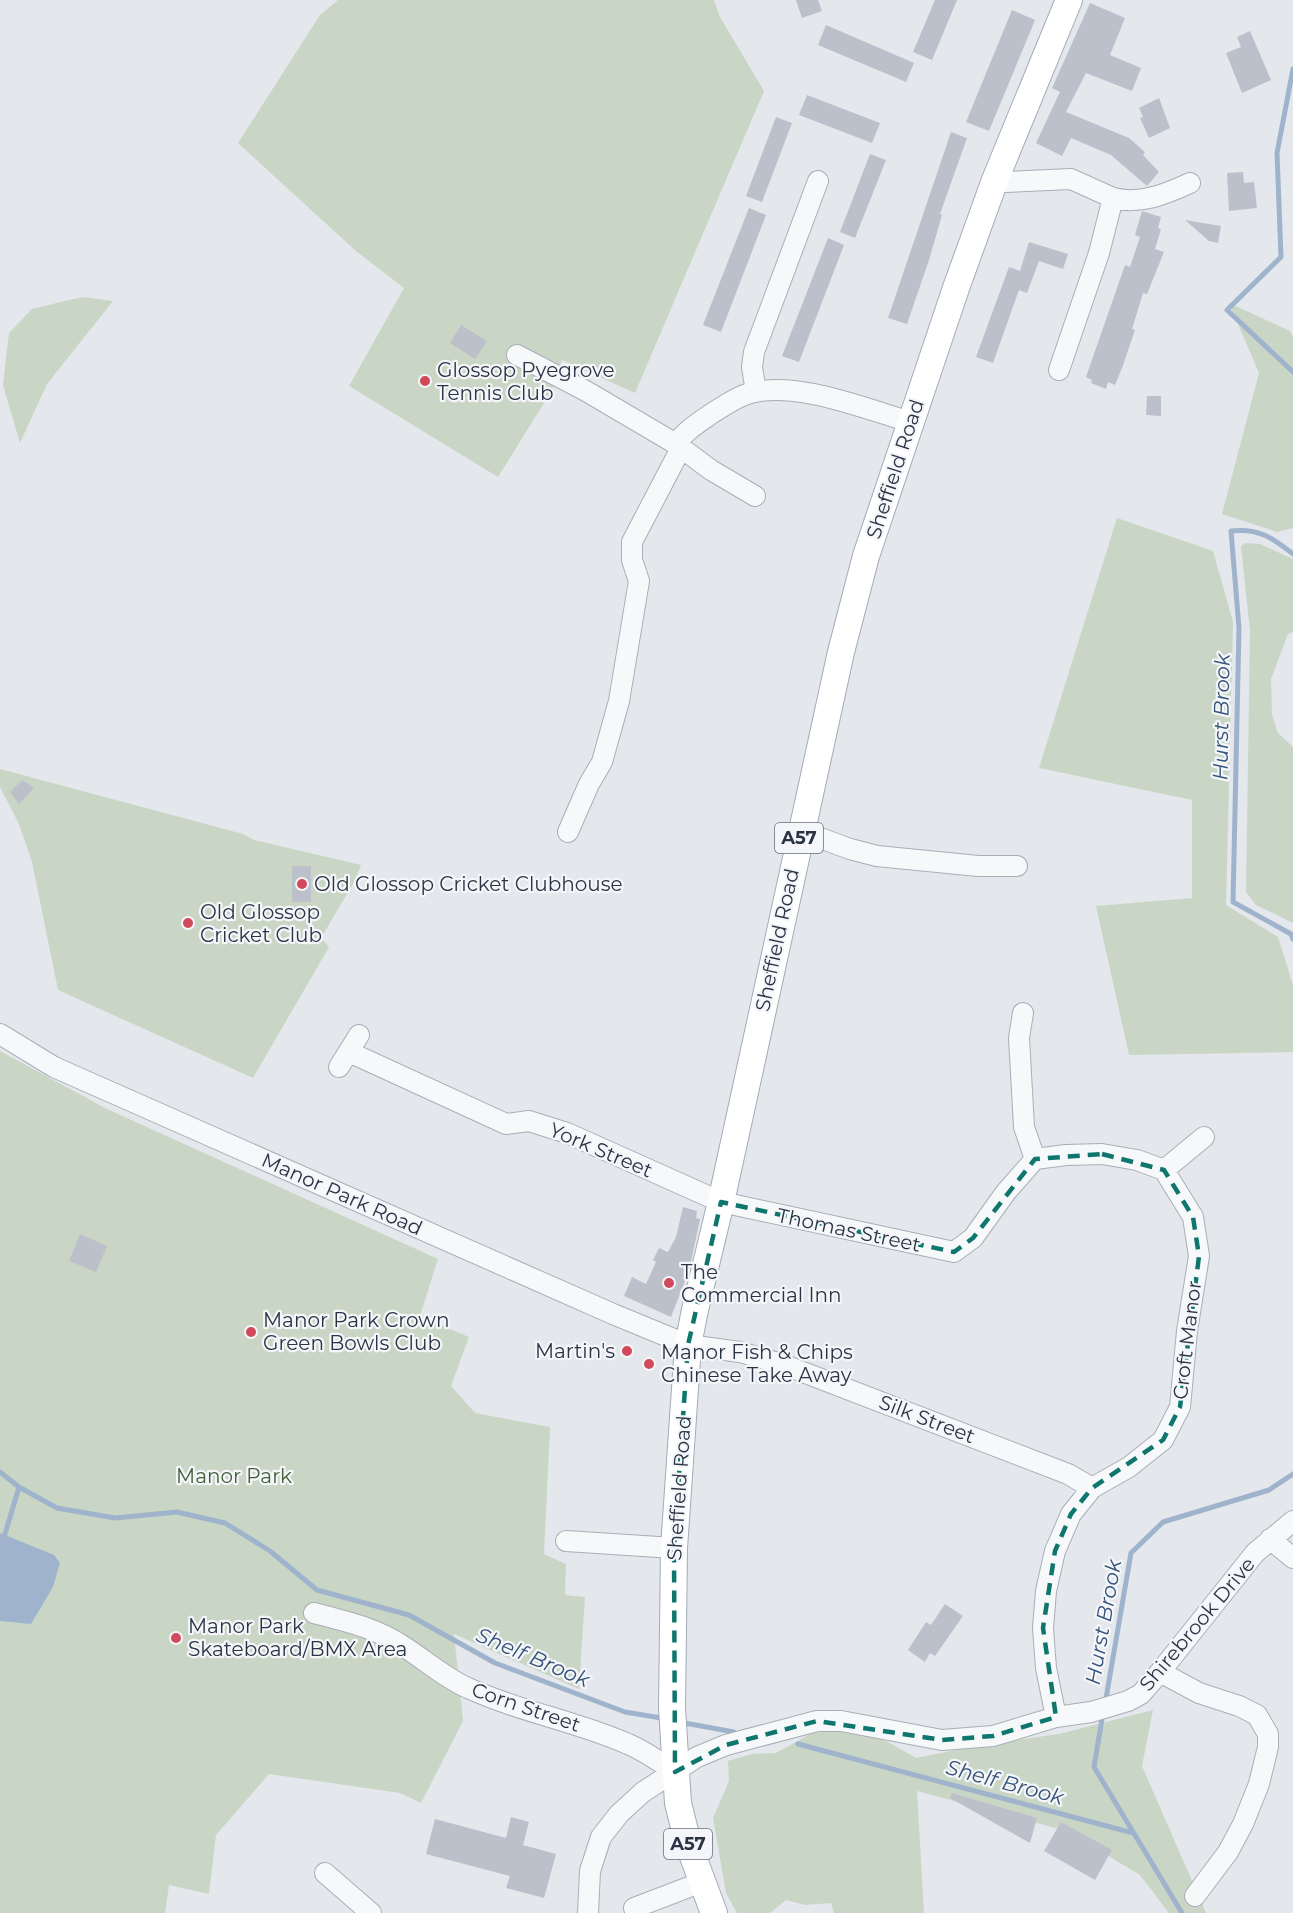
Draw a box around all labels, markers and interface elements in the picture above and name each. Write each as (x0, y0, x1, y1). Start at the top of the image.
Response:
place label: Glossop Pyegrove Tennis Club (437, 358, 615, 405)
marker: Glossop Pyegrove Tennis Club (418, 374, 432, 388)
street label: Sheffield Road (861, 396, 929, 542)
water label: Hurst Brook (1207, 652, 1235, 781)
road number: A57 (775, 823, 823, 853)
street label: Sheffield Road (750, 866, 804, 1014)
place label: Old Glossop Cricket Clubhouse (314, 872, 623, 896)
marker: Old Glossop Cricket Clubhouse (295, 877, 309, 891)
place label: Old Glossop Cricket Club (200, 900, 322, 947)
marker: Old Glossop Cricket Club (181, 916, 195, 930)
street label: York Street (546, 1118, 656, 1182)
street label: Manor Park Road (258, 1148, 426, 1240)
street label: Thomas Street (775, 1203, 923, 1257)
place label: The Commercial Inn (681, 1260, 842, 1307)
marker: The Commercial Inn (662, 1276, 676, 1290)
street label: Croft Manor (1168, 1279, 1206, 1401)
place label: Manor Park Crown Green Bowls Club (263, 1308, 449, 1355)
marker: Manor Park Crown Green Bowls Club (244, 1325, 258, 1339)
place label: Martin's (535, 1339, 615, 1363)
place label: Manor Fish & Chips Chinese Take Away (661, 1340, 853, 1387)
marker: Martin's (620, 1344, 634, 1358)
marker: Manor Fish & Chips Chinese Take Away (642, 1357, 656, 1371)
street label: Silk Street (876, 1390, 978, 1448)
street label: Sheffield Road (662, 1415, 696, 1561)
park label: Manor Park (176, 1464, 292, 1488)
street label: Shirebrook Drive (1134, 1552, 1260, 1696)
water label: Hurst Brook (1080, 1556, 1127, 1687)
place label: Manor Park Skateboard/BMX Area (188, 1614, 407, 1661)
water label: Shelf Brook (472, 1622, 595, 1693)
marker: Manor Park Skateboard/BMX Area (169, 1631, 183, 1645)
street label: Corn Street (469, 1677, 583, 1737)
water label: Shelf Brook (943, 1754, 1068, 1810)
road number: A57 (664, 1829, 712, 1859)

